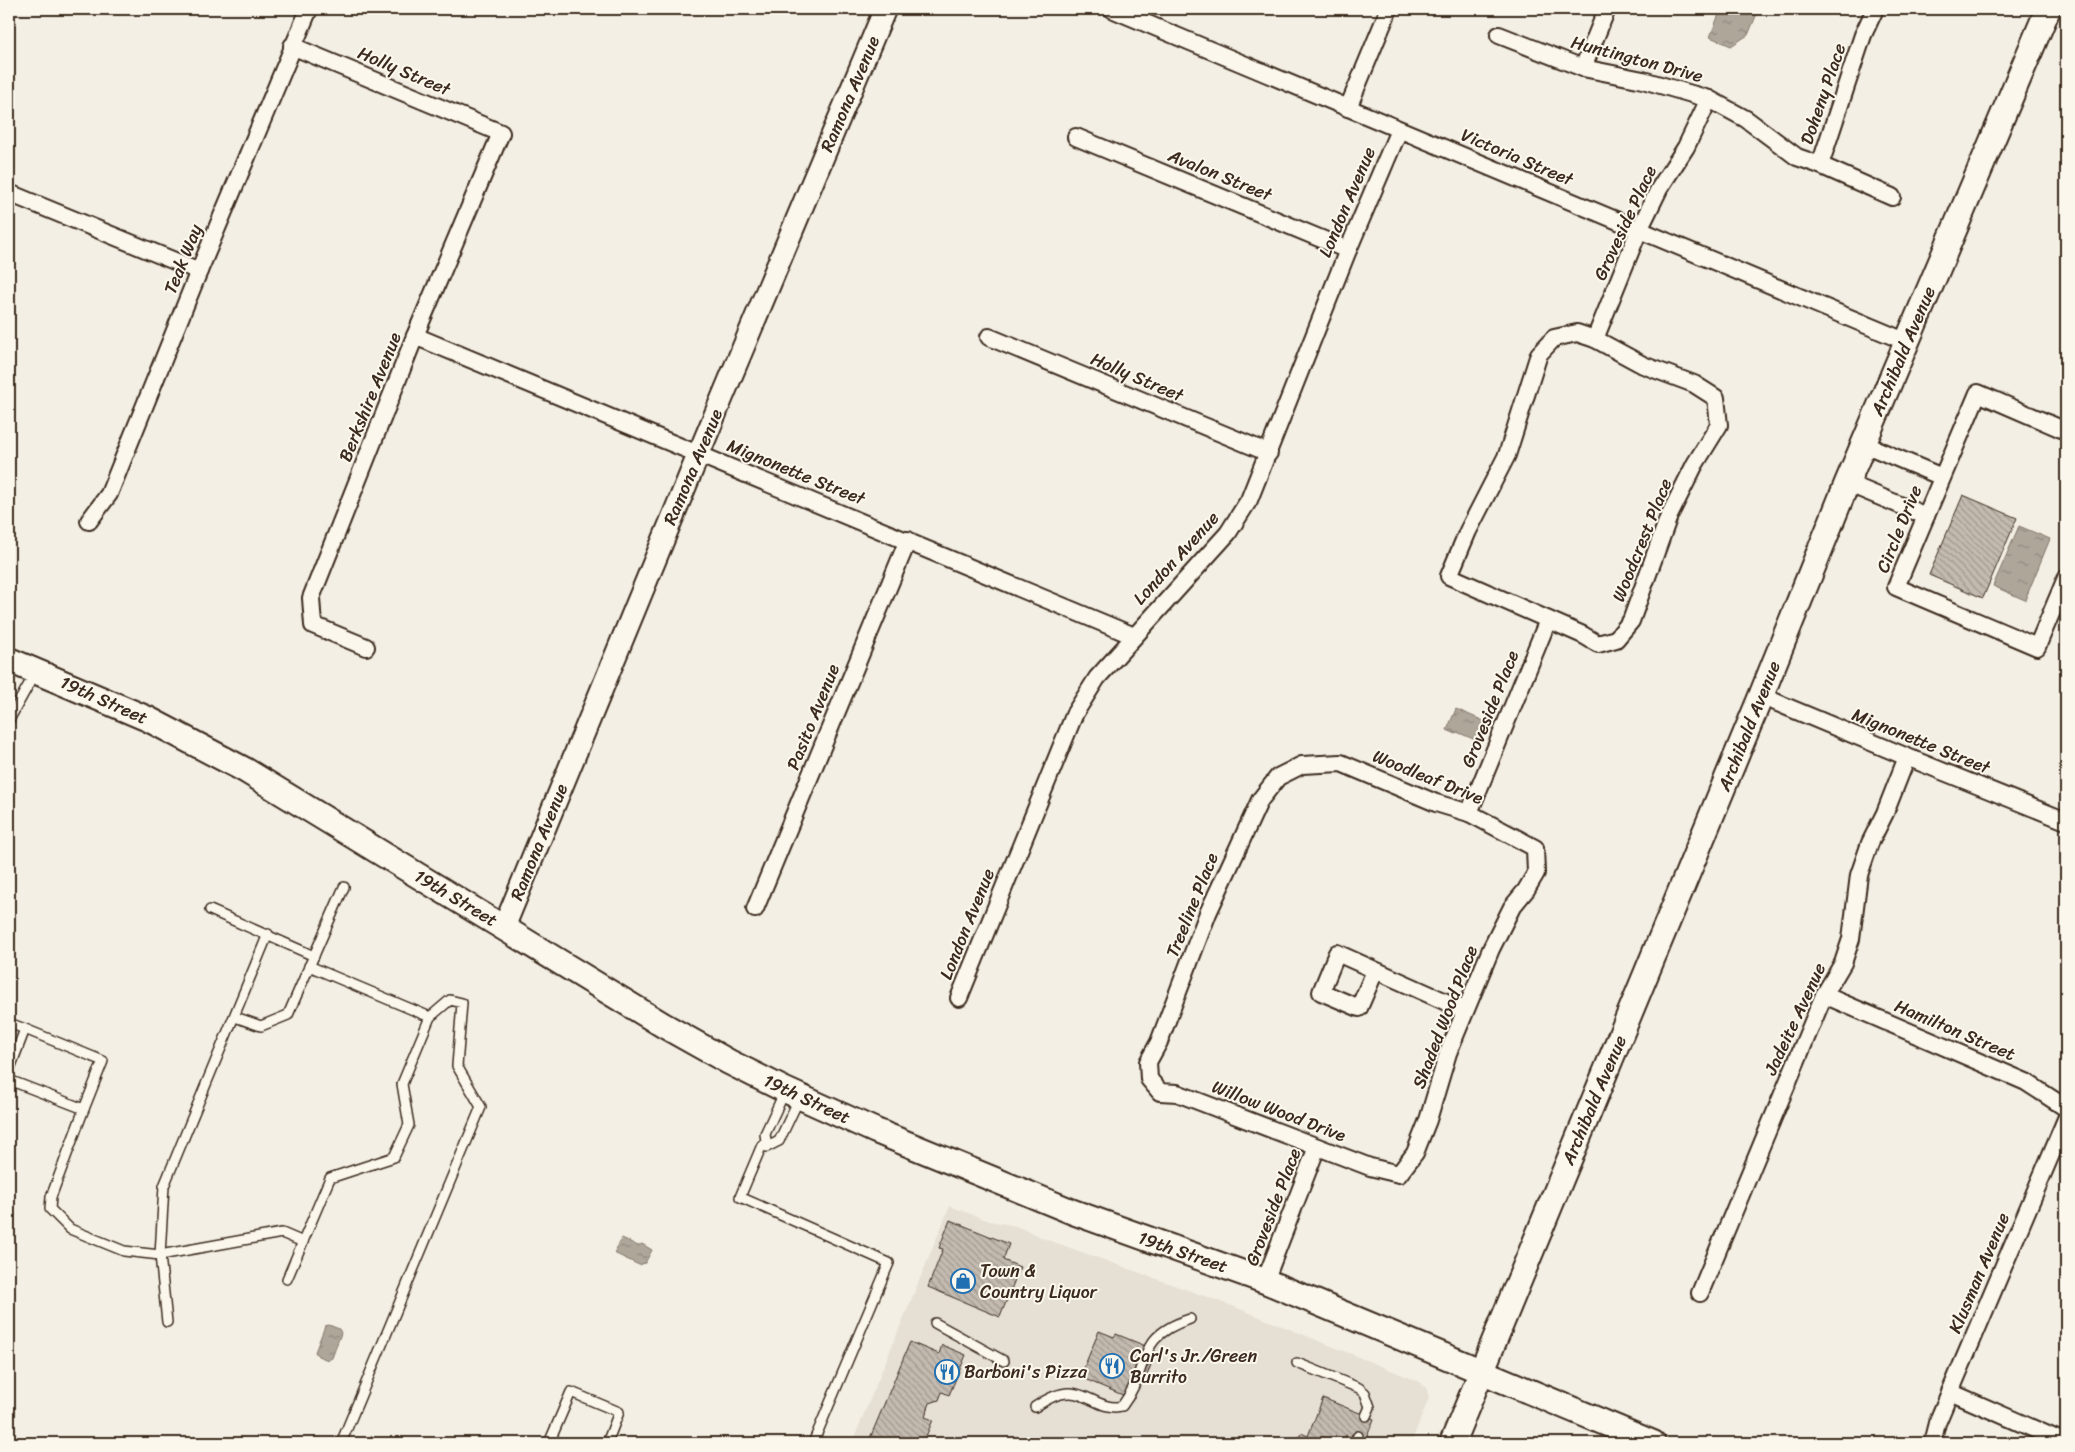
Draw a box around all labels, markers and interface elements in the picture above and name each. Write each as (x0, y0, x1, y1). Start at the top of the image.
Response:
street label: Huntington Drive (1567, 26, 1707, 92)
street label: Ramona Avenue (811, 30, 889, 157)
street label: Holly Street (352, 37, 456, 105)
street label: Doheny Place (1791, 39, 1855, 149)
street label: Victoria Street (1456, 119, 1579, 195)
street label: Avalon Street (1162, 139, 1278, 211)
street label: London Avenue (1309, 142, 1385, 262)
street label: Groveside Place (1584, 160, 1666, 286)
street label: Teak Way (154, 218, 212, 299)
street label: Archibald Avenue (1861, 281, 1945, 422)
street label: Berkshire Avenue (329, 327, 411, 467)
street label: Holly Street (1085, 343, 1189, 411)
street label: Ramona Avenue (654, 403, 732, 530)
street label: Mignonette Street (722, 430, 871, 515)
street label: Woodcrest Place (1603, 473, 1681, 607)
street label: Circle Drive (1867, 480, 1931, 578)
street label: London Avenue (1125, 504, 1227, 612)
street label: Groveside Place (1452, 645, 1528, 772)
street label: Archibald Avenue (1708, 656, 1790, 797)
street label: Pasito Avenue (777, 659, 849, 775)
street label: 19th Street (55, 666, 153, 734)
street label: Mignonette Street (1847, 699, 1996, 784)
street label: Woodleaf Drive (1368, 740, 1489, 814)
street label: Ramona Avenue (501, 778, 577, 905)
street label: Treeline Place (1156, 847, 1228, 962)
street label: 19th Street (408, 860, 504, 936)
street label: London Avenue (930, 863, 1004, 985)
street label: Shaded Wood Place (1403, 940, 1487, 1093)
street label: Jadeite Avenue (1755, 957, 1835, 1082)
street label: Hamilton Street (1889, 990, 2021, 1070)
street label: Archibald Avenue (1552, 1030, 1636, 1171)
street label: 19th Street (758, 1065, 856, 1133)
street label: Willow Wood Drive (1207, 1071, 1351, 1151)
street label: Groveside Place (1236, 1143, 1310, 1271)
street label: Klusman Avenue (1939, 1207, 2019, 1339)
street label: 19th Street (1134, 1222, 1232, 1282)
place label: Town & Country Liquor (980, 1255, 1099, 1308)
shop icon: Town & Country Liquor (950, 1268, 976, 1294)
place label: Carl's Jr./Green Burrito (1130, 1340, 1257, 1393)
restaurant icon: Carl's Jr./Green Burrito (1099, 1353, 1125, 1379)
place label: Barboni's Pizza (964, 1356, 1088, 1388)
restaurant icon: Barboni's Pizza (934, 1359, 960, 1385)

